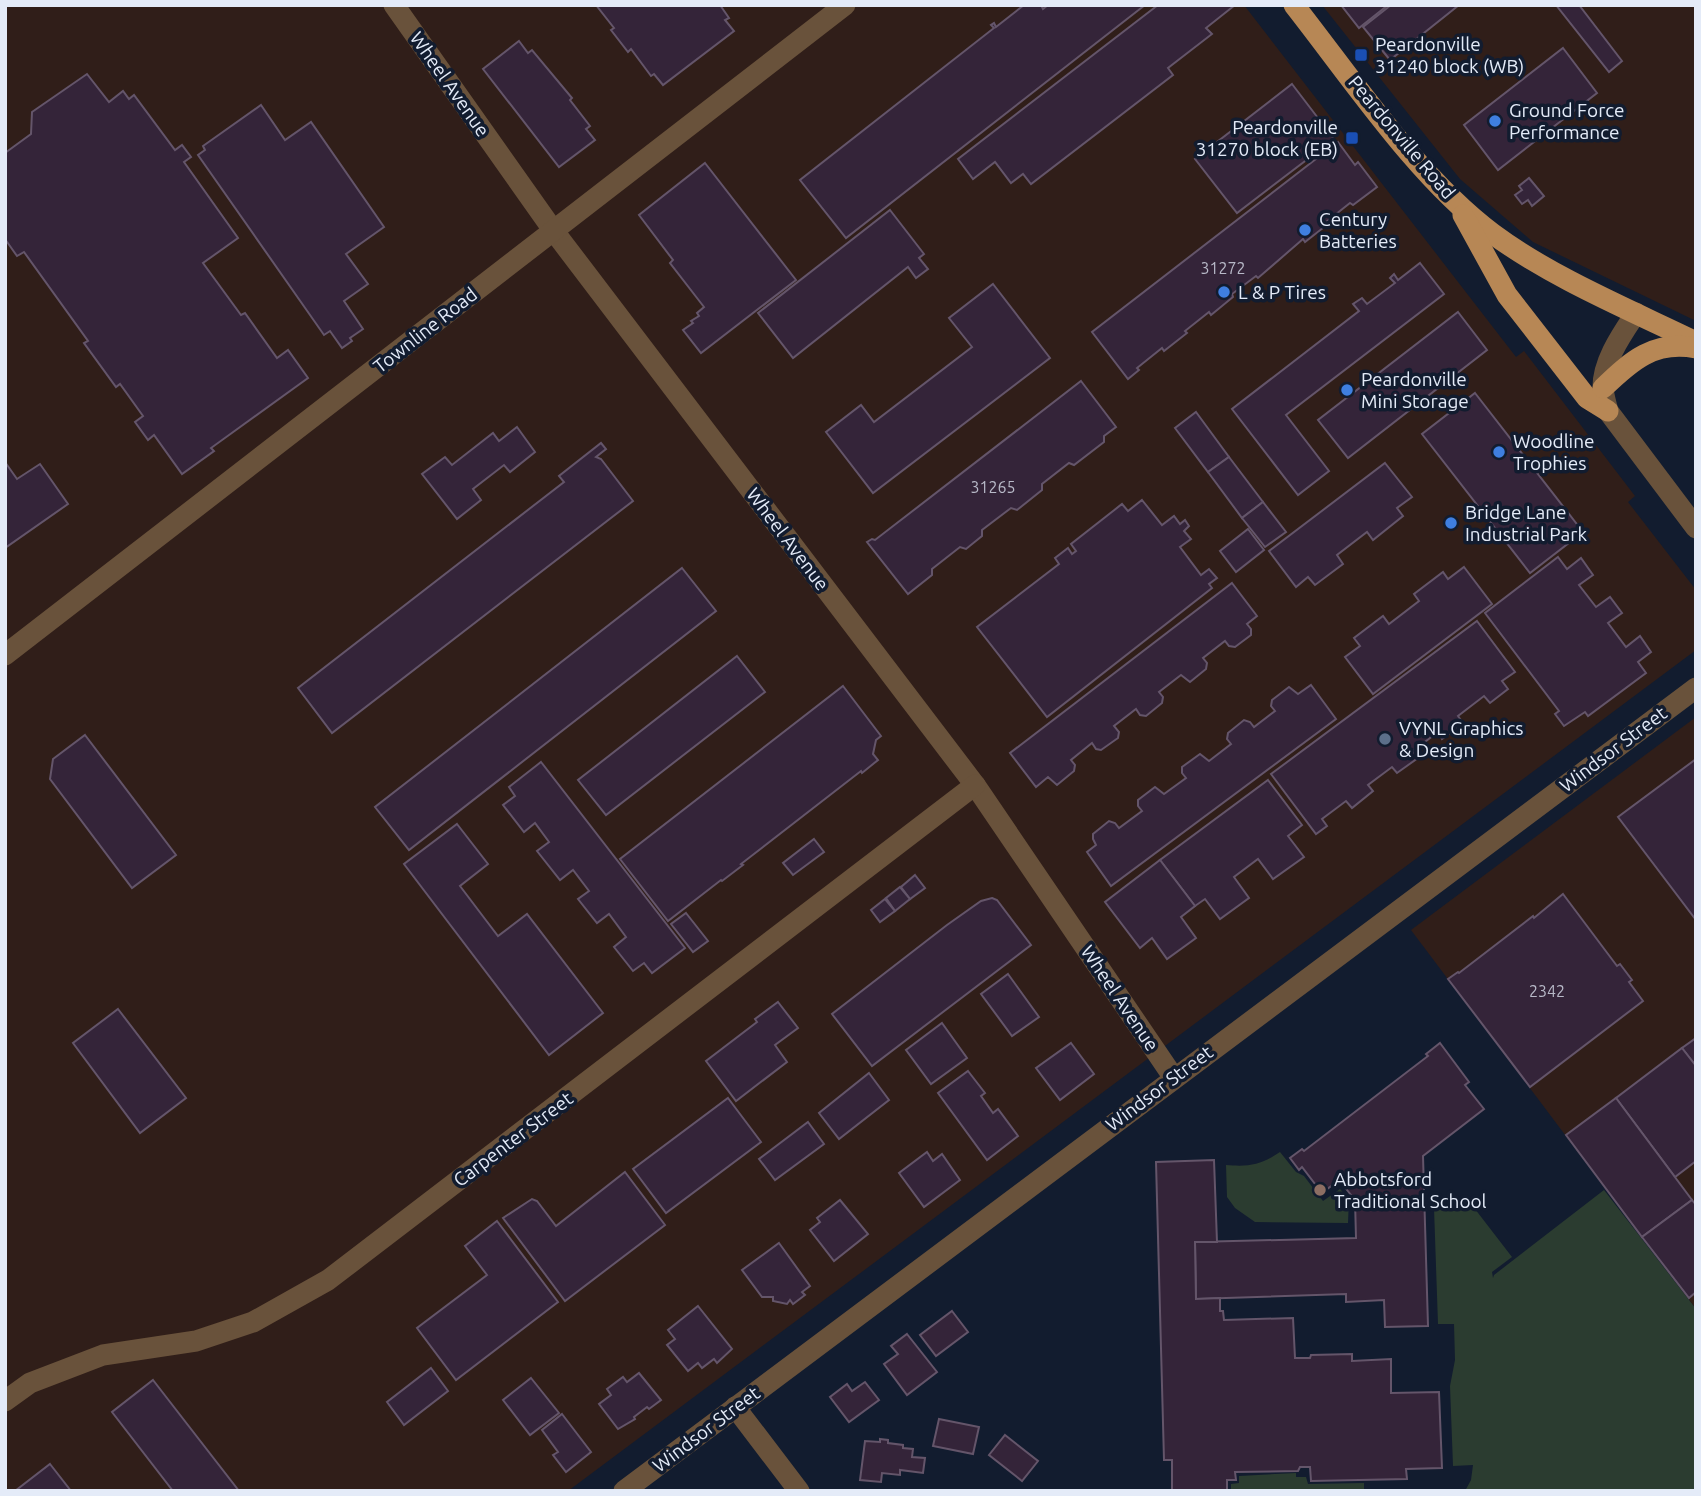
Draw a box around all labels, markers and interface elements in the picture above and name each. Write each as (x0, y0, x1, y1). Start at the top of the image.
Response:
street label: Wheel Avenue (406, 27, 494, 141)
place label: Peardonville 31240 block (WB) (1375, 33, 1524, 77)
marker: Peardonville 31240 block (WB) (1353, 47, 1369, 63)
street label: Peardonville Road (1344, 71, 1460, 203)
place label: Ground Force Performance (1509, 99, 1625, 143)
marker: Ground Force Performance (1487, 113, 1503, 129)
place label: Peardonville 31270 block (EB) (1196, 116, 1338, 160)
marker: Peardonville 31270 block (EB) (1344, 130, 1360, 146)
place label: Century Batteries (1319, 208, 1397, 252)
marker: Century Batteries (1297, 222, 1313, 238)
house number: 31272 (1200, 259, 1246, 277)
place label: L & P Tires (1238, 281, 1326, 303)
street label: Townline Road (369, 283, 481, 377)
marker: L & P Tires (1216, 284, 1232, 300)
place label: Peardonville Mini Storage (1361, 368, 1469, 412)
marker: Peardonville Mini Storage (1339, 382, 1355, 398)
place label: Woodline Trophies (1513, 430, 1595, 474)
marker: Woodline Trophies (1491, 444, 1507, 460)
house number: 31265 (970, 478, 1016, 496)
street label: Wheel Avenue (742, 483, 834, 595)
place label: Bridge Lane Industrial Park (1465, 501, 1587, 545)
marker: Bridge Lane Industrial Park (1443, 515, 1459, 531)
street label: Windsor Street (1555, 701, 1671, 796)
place label: VYNL Graphics & Design (1399, 717, 1524, 761)
marker: VYNL Graphics & Design (1377, 731, 1393, 747)
street label: Wheel Avenue (1077, 941, 1163, 1055)
house number: 2342 (1529, 982, 1565, 1000)
street label: Windsor Street (1101, 1040, 1217, 1135)
street label: Carpenter Street (449, 1087, 577, 1191)
place label: Abbotsford Traditional School (1334, 1168, 1487, 1212)
marker: Abbotsford Traditional School (1312, 1182, 1328, 1198)
street label: Windsor Street (648, 1381, 764, 1476)

